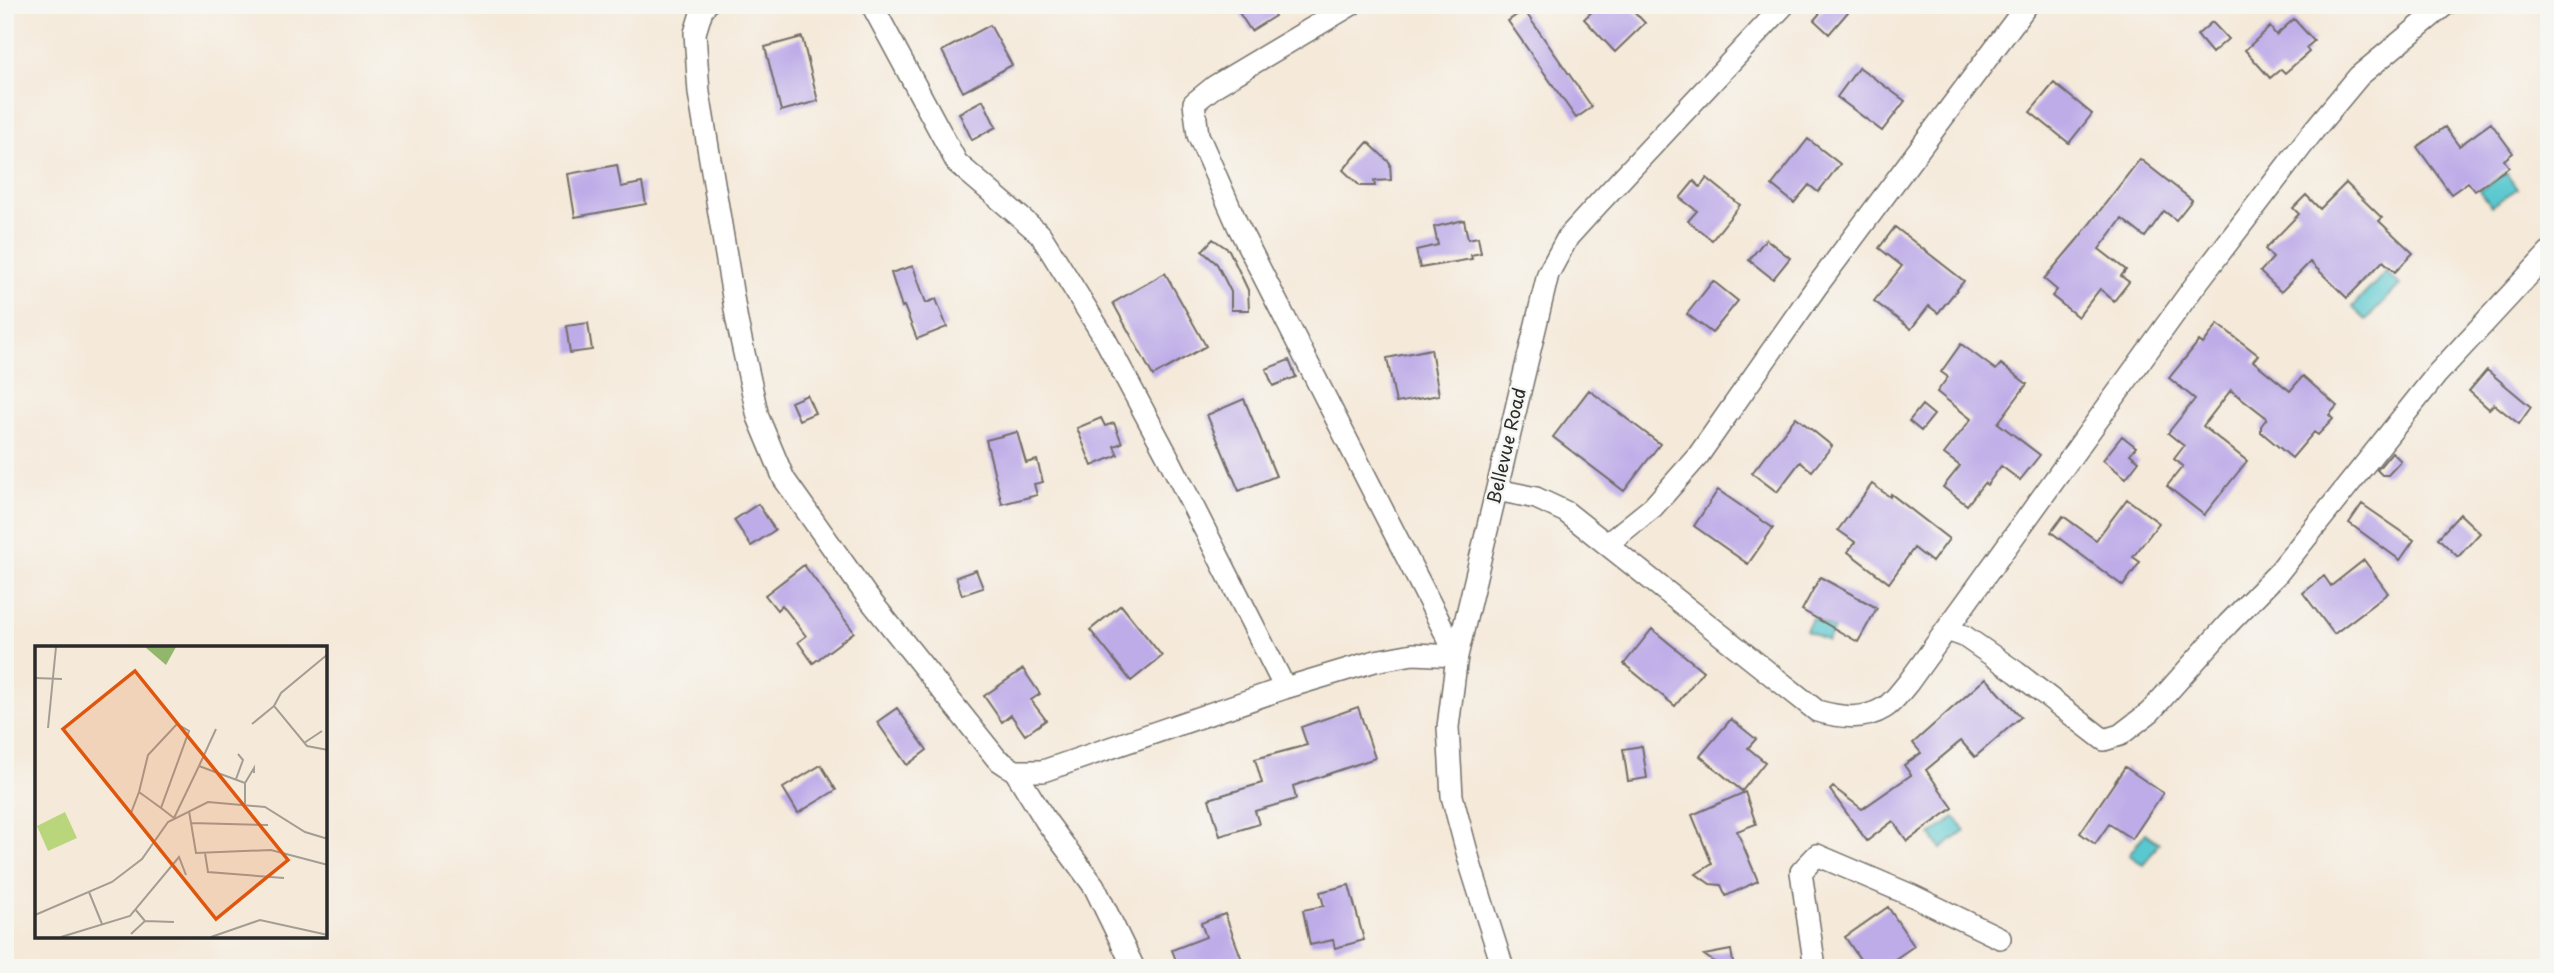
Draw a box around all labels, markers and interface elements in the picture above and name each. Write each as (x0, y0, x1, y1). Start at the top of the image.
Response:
street label: Bellevue Road (1479, 385, 1532, 507)
inset map (35, 646, 327, 938)

